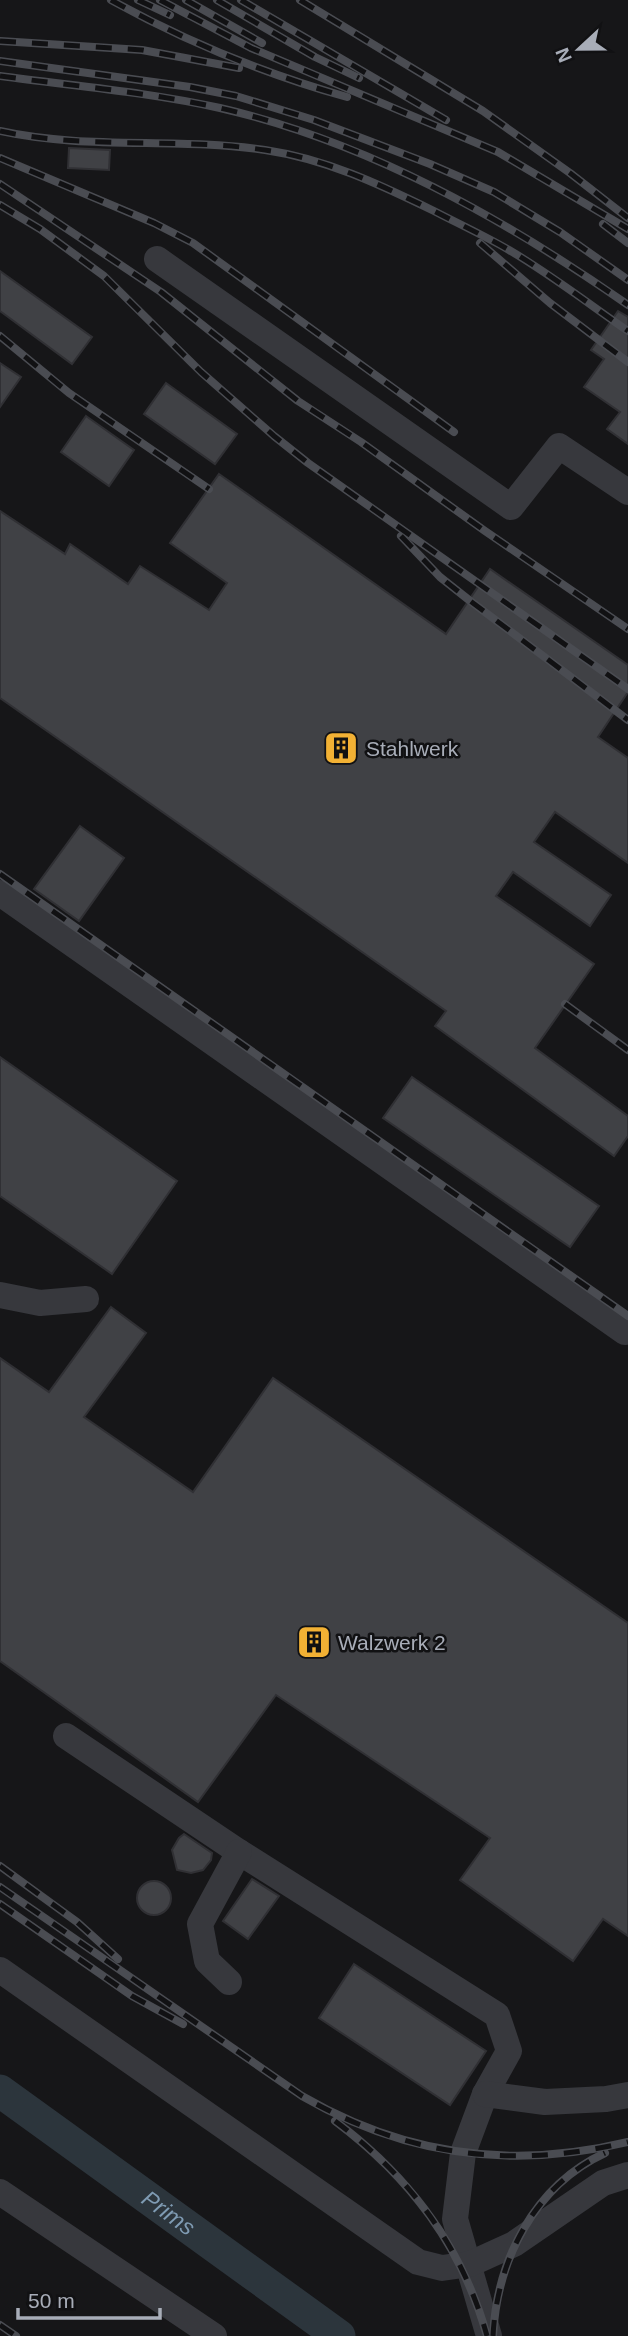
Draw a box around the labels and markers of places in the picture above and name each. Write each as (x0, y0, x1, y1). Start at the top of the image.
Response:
building icon: Stahlwerk (322, 729, 360, 767)
place label: Stahlwerk (366, 737, 459, 760)
building icon: Walzwerk 2 (295, 1623, 333, 1661)
place label: Walzwerk 2 (338, 1631, 446, 1654)

